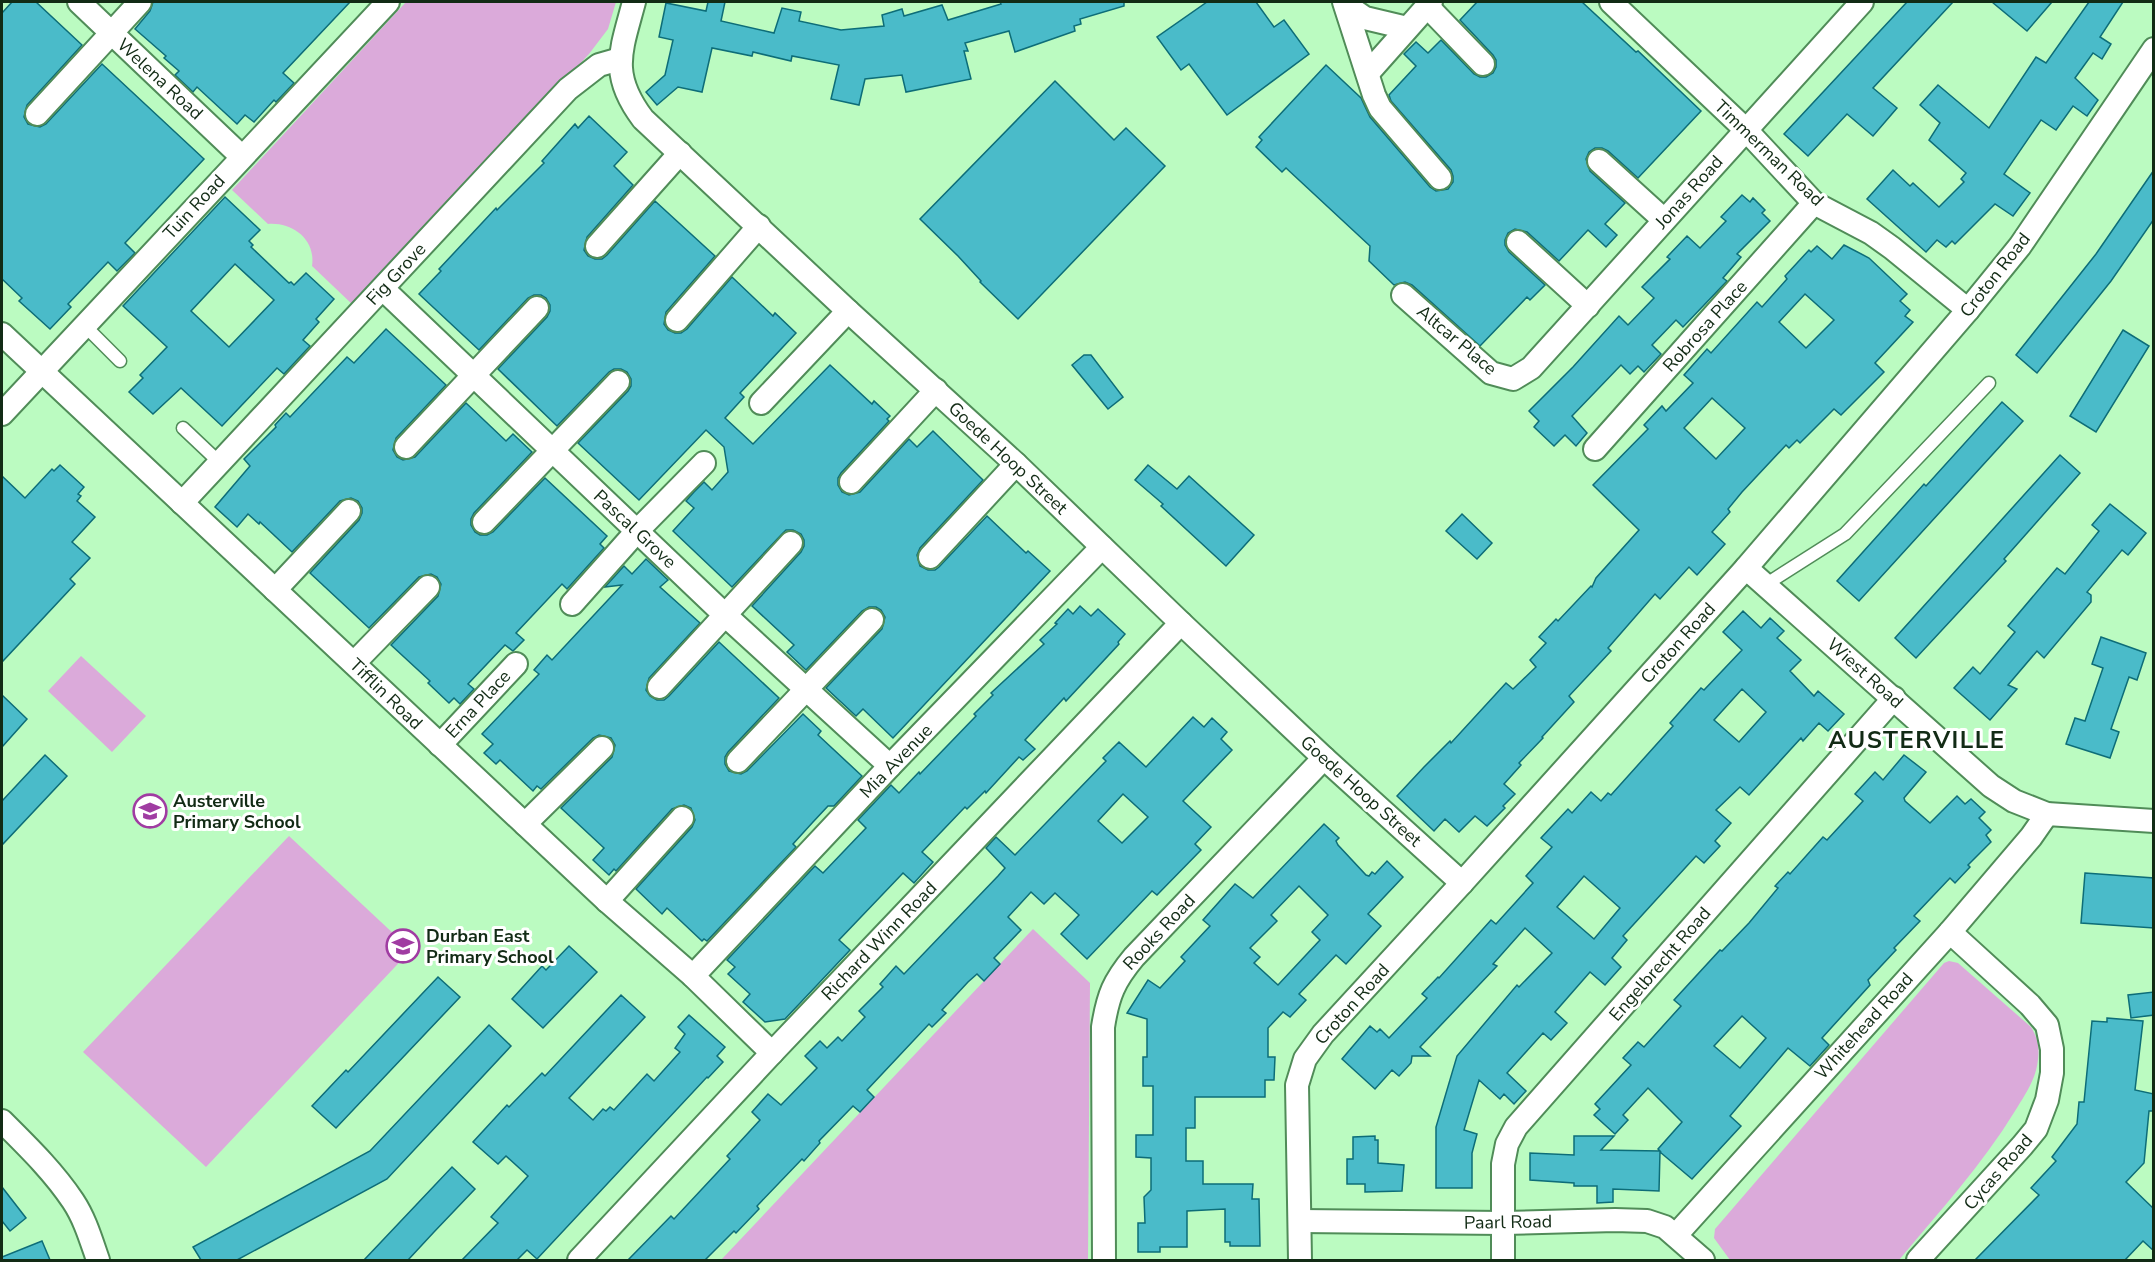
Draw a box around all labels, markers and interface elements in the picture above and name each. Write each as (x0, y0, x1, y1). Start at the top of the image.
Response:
street label: Welena Road (112, 33, 208, 125)
street label: Timmerman Road (1709, 95, 1829, 211)
street label: Jonas Road (1649, 150, 1728, 235)
street label: Tuin Road (158, 169, 230, 245)
street label: Croton Road (1954, 228, 2036, 322)
street label: Fig Grove (361, 238, 431, 310)
street label: Robrosa Place (1657, 275, 1753, 377)
street label: Altcar Place (1412, 300, 1502, 380)
street label: Goede Hoop Street (943, 396, 1073, 520)
street label: Pascal Grove (588, 484, 682, 574)
street label: Croton Road (1635, 597, 1721, 689)
street label: Wiest Road (1822, 632, 1908, 714)
street label: Tifflin Road (344, 653, 428, 735)
street label: Erna Place (440, 665, 516, 743)
street label: Mia Avenue (854, 718, 938, 804)
district label: AUSTERVILLE (1828, 724, 2006, 756)
street label: Goede Hoop Street (1295, 730, 1427, 852)
place label: Austerville Primary School (173, 789, 301, 834)
school or university icon: Austerville Primary School (132, 793, 168, 829)
street label: Richard Winn Road (816, 876, 942, 1006)
street label: Rooks Road (1118, 889, 1200, 975)
street label: Engelbrecht Road (1604, 902, 1716, 1026)
place label: Durban East Primary School (426, 924, 554, 969)
school or university icon: Durban East Primary School (385, 928, 421, 964)
street label: Croton Road (1309, 958, 1395, 1050)
street label: Whitehead Road (1809, 967, 1919, 1085)
street label: Cycas Road (1958, 1129, 2038, 1215)
street label: Paarl Road (1464, 1209, 1552, 1235)

